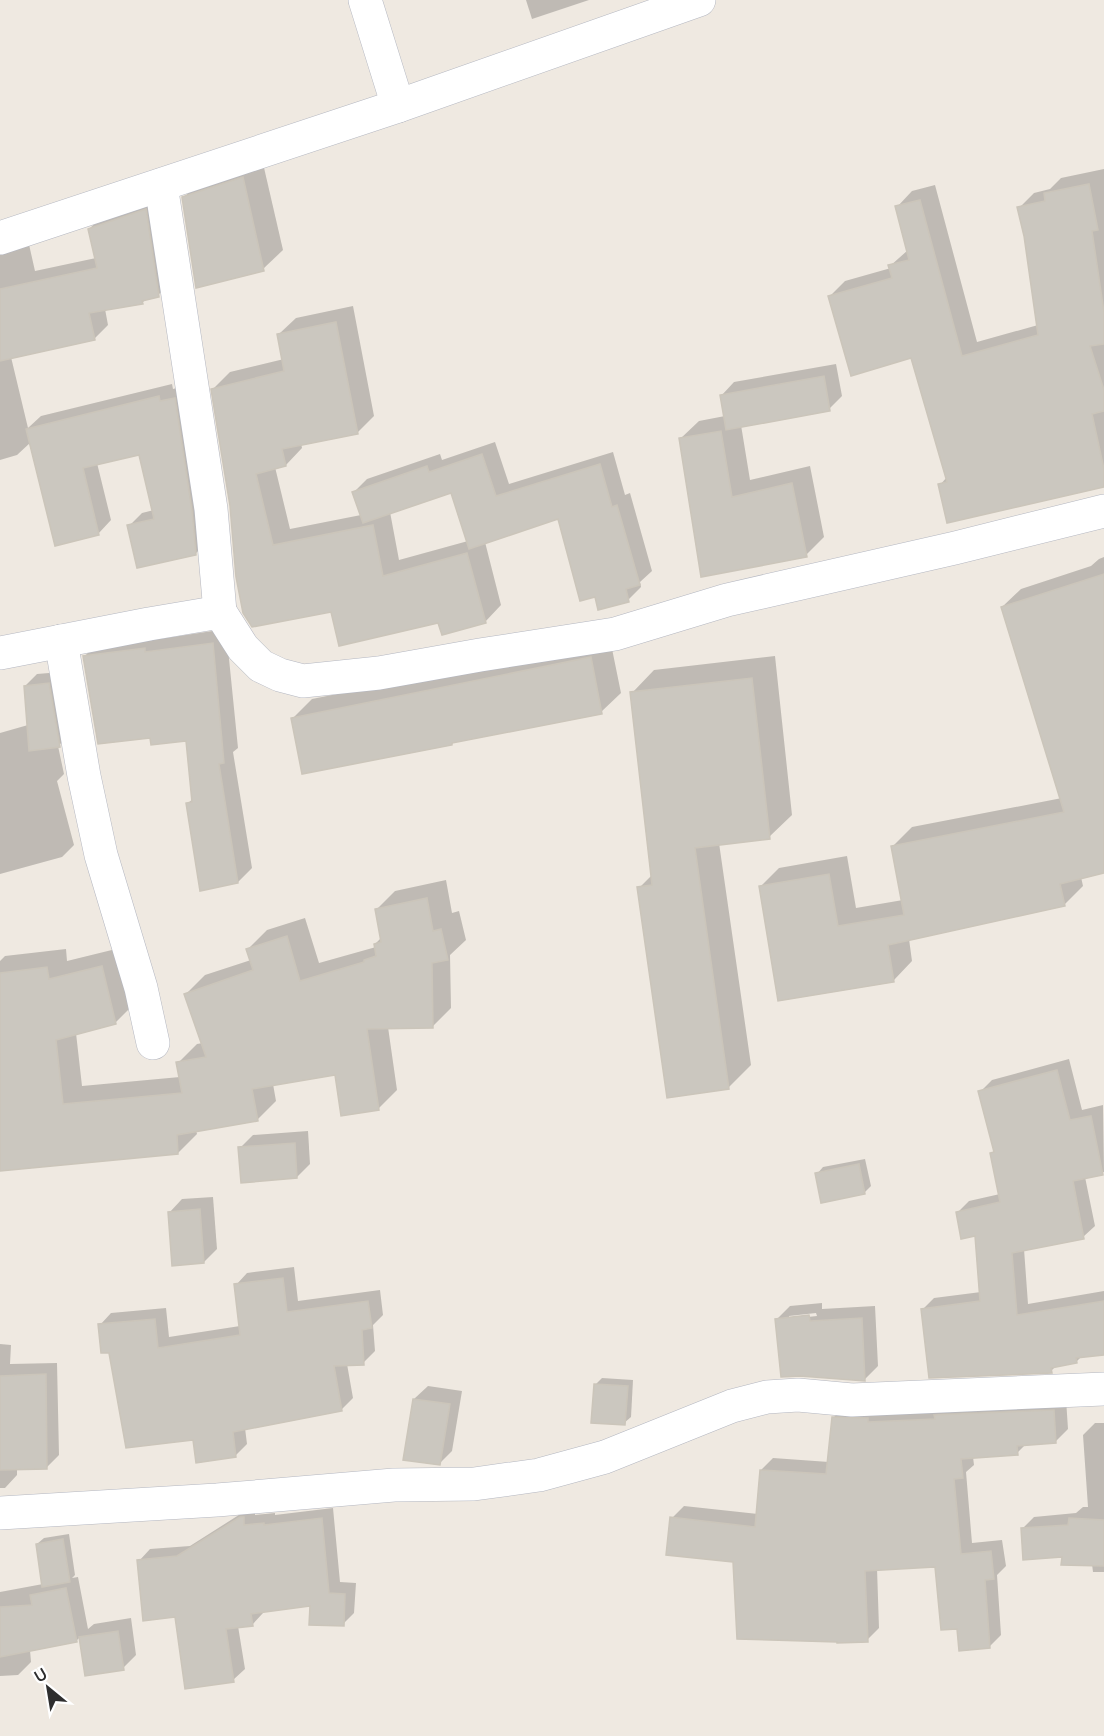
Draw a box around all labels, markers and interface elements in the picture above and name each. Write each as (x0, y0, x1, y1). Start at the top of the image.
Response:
north arrow (18, 1658, 78, 1718)
text: U (30, 1663, 51, 1687)

